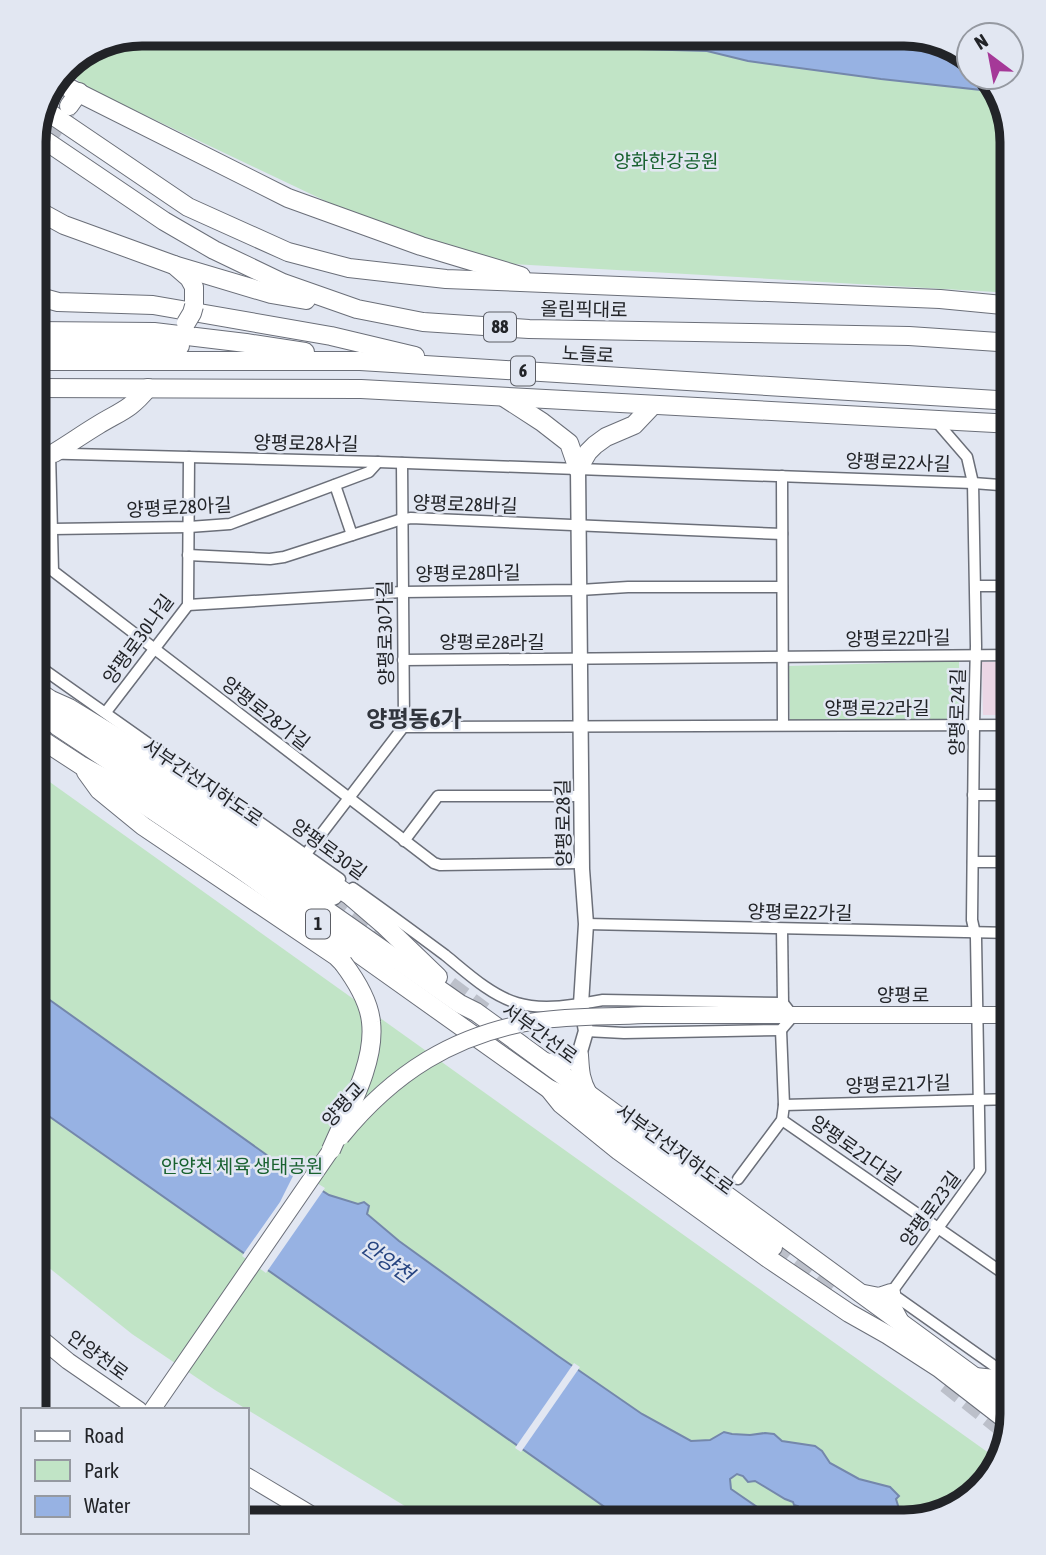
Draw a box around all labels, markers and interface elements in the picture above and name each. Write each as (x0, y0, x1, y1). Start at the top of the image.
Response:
north arrow (955, 21, 1025, 91)
text: N (970, 29, 992, 54)
park label: 양화한강공원 (614, 150, 718, 172)
street label: 올림픽대로 (540, 297, 628, 321)
road number: 88 (484, 312, 516, 342)
street label: 노들로 (561, 342, 615, 366)
road number: 6 (511, 356, 535, 386)
street label: 양평로28사길 (253, 431, 359, 455)
street label: 양평로22사길 (845, 449, 951, 475)
street label: 양평로28바길 (412, 491, 518, 517)
street label: 양평로28아길 (126, 493, 232, 521)
street label: 양평로28마길 (415, 561, 521, 585)
street label: 양평로30가길 (373, 580, 397, 686)
street label: 양평로30나길 (98, 590, 178, 688)
street label: 양평로22마길 (845, 626, 951, 650)
street label: 양평로28라길 (439, 631, 545, 653)
street label: 양평로24길 (945, 668, 969, 756)
street label: 양평로28가길 (218, 672, 314, 754)
street label: 양평로22라길 (824, 697, 930, 719)
district label: 양평동6가 (366, 706, 462, 732)
street label: 서부간선지하도로 (139, 734, 267, 830)
street label: 양평로28길 (551, 779, 575, 867)
street label: 양평로30길 (287, 814, 371, 884)
street label: 양평로22가길 (747, 900, 853, 924)
road number: 1 (306, 909, 330, 939)
street label: 양평로 (877, 984, 929, 1006)
street label: 서부간선로 (498, 998, 582, 1068)
street label: 양평로21가길 (845, 1071, 951, 1097)
street label: 양평교 (317, 1077, 369, 1131)
street label: 서부간선지하도로 (612, 1099, 738, 1199)
street label: 양평로21다길 (807, 1111, 905, 1189)
park label: 안양천 체육 생태공원 (161, 1155, 323, 1177)
street label: 양평로23길 (895, 1167, 965, 1251)
water label: 안양천 (357, 1234, 420, 1288)
street label: 안양천로 (63, 1326, 133, 1384)
legend (21, 1408, 248, 1534)
text: Road (84, 1423, 124, 1447)
text: Park (84, 1458, 119, 1482)
text: Water (84, 1493, 131, 1517)

